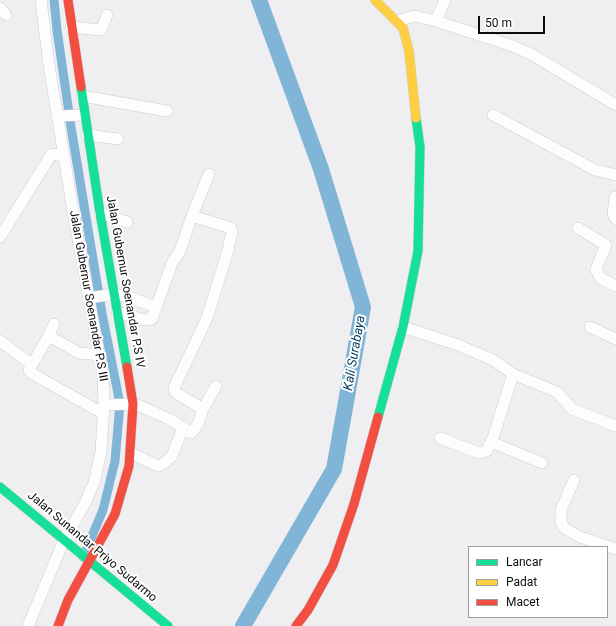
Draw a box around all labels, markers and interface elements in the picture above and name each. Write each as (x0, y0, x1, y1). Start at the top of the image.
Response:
scale bar (480, 8, 547, 34)
text: 50 m (485, 16, 512, 30)
street label: Jalan Gubernur Soenandar P.S IV (103, 195, 147, 369)
street label: Jalan Gubernur Soenandar P.S III (66, 209, 110, 383)
water label: Kali Surabaya (341, 314, 369, 392)
street label: Jalan Sunandar Priyo Sudarmo (24, 489, 160, 605)
legend (468, 546, 608, 618)
text: Lancar (506, 555, 543, 569)
text: Padat (506, 575, 537, 589)
text: Macet (506, 595, 540, 609)

